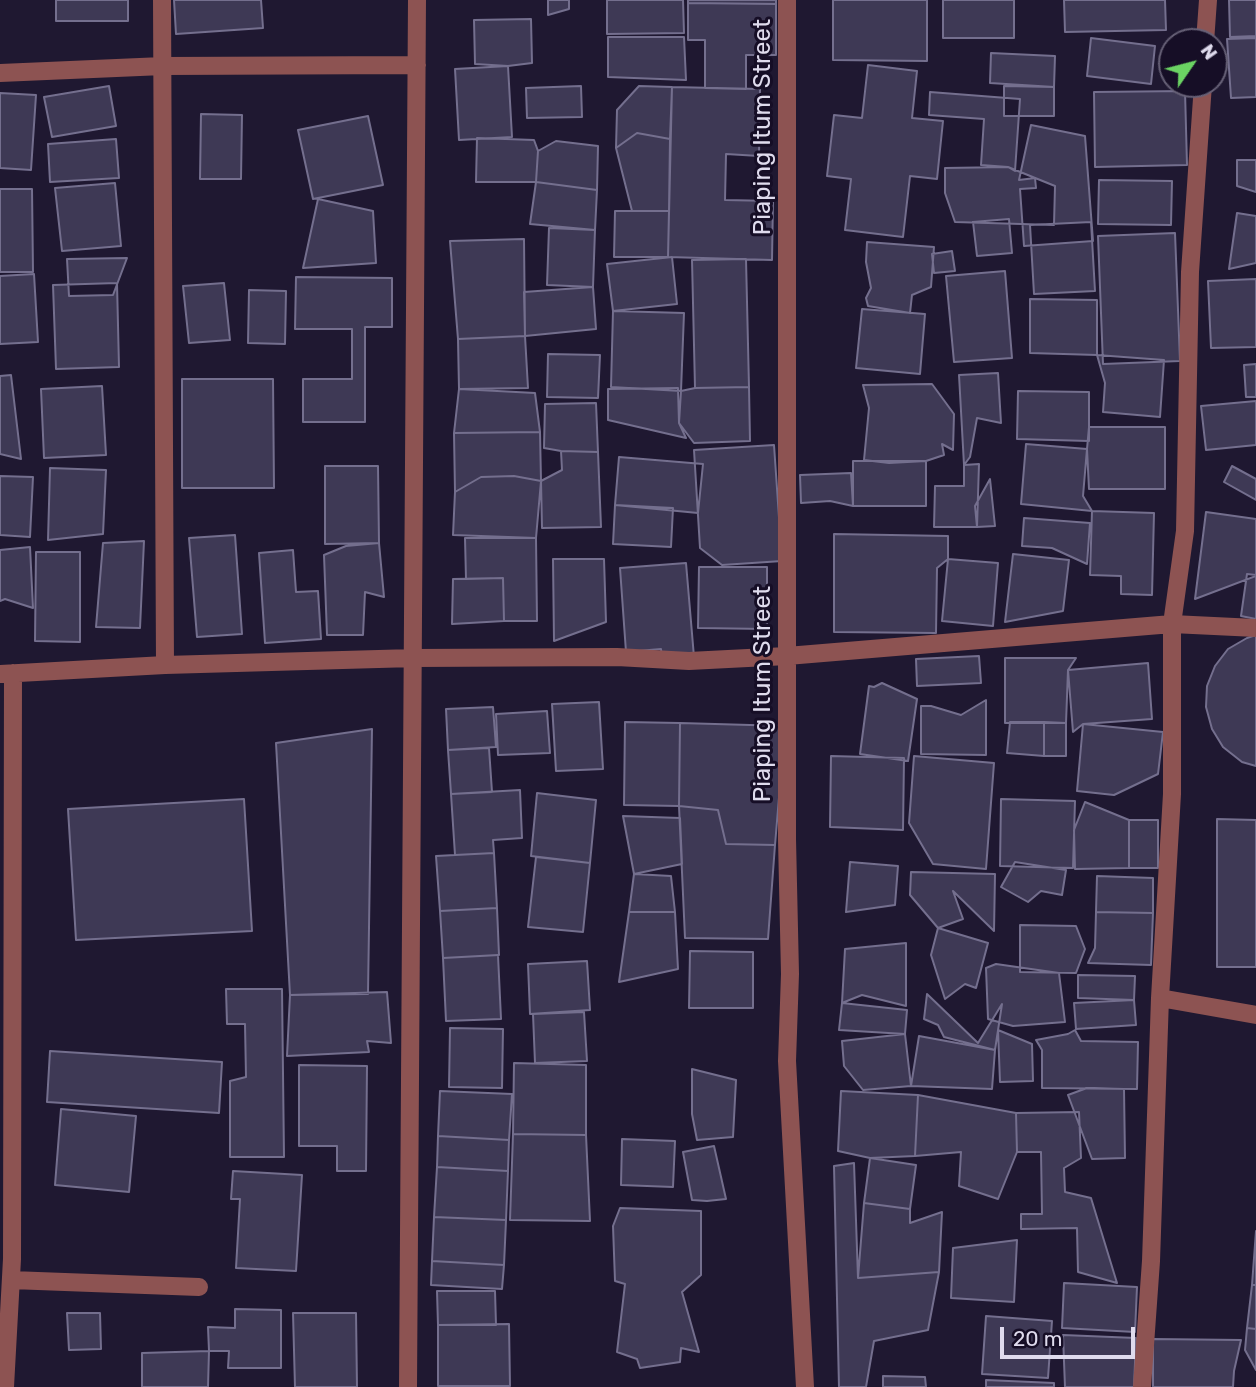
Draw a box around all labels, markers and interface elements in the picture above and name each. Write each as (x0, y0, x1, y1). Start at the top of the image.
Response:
street label: Piaping Itum Street (749, 19, 777, 235)
north arrow (1158, 28, 1228, 98)
text: N (1196, 40, 1222, 64)
street label: Piaping Itum Street (749, 586, 777, 802)
scale bar (1004, 1314, 1139, 1358)
text: 20 m (1013, 1326, 1062, 1351)

